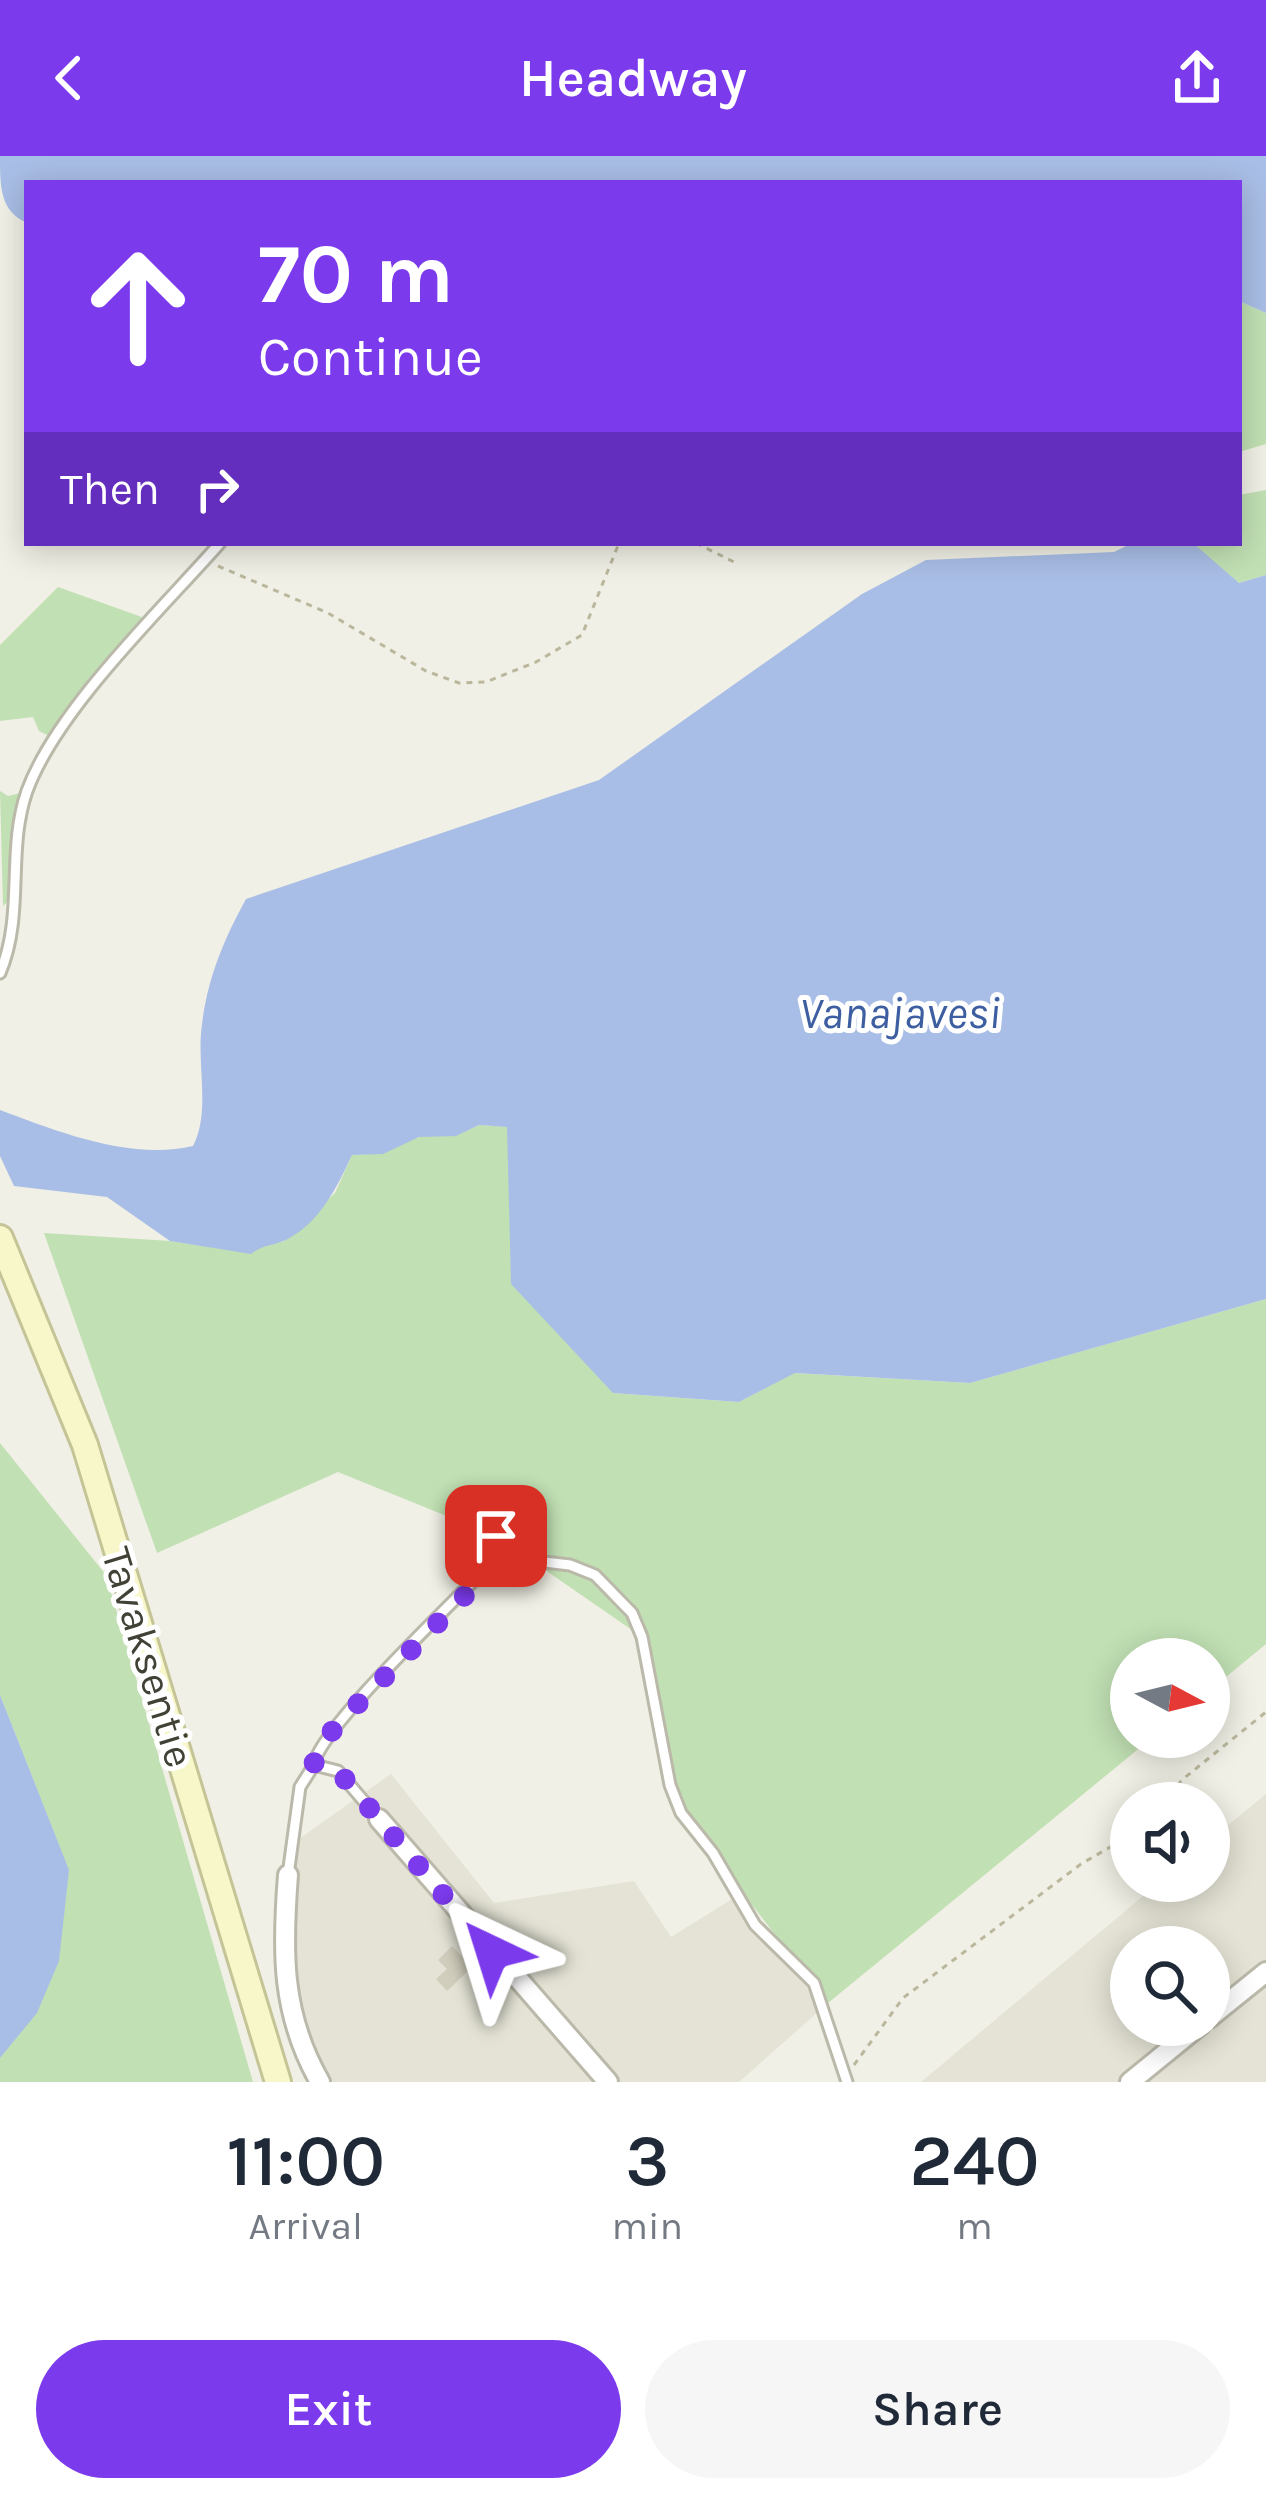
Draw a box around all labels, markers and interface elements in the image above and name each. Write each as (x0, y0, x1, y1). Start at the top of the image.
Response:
icon: back (36, 45, 102, 111)
icon: share (1164, 45, 1230, 111)
text: Headway (519, 46, 747, 110)
text: 70 m (258, 225, 454, 323)
icon: ahead (60, 228, 216, 384)
text: Continue (258, 325, 483, 389)
icon: right (184, 456, 250, 522)
text: Then (60, 463, 160, 515)
water label: Vanajavesi (799, 987, 1001, 1040)
pin (445, 1485, 547, 1587)
icon: arrive (463, 1503, 529, 1569)
street label: Tavaksentie (91, 1541, 205, 1773)
north arrow (1110, 1638, 1230, 1758)
map controls (1110, 1638, 1230, 2046)
button: sound (1110, 1782, 1230, 1902)
position arrow (429, 1889, 555, 2015)
button: search (1110, 1926, 1230, 2046)
text: 11:00 (226, 2119, 385, 2203)
text: 3 (625, 2119, 669, 2203)
text: 240 (910, 2119, 1040, 2203)
text: Arrival (249, 2203, 363, 2249)
text: min (611, 2203, 683, 2249)
text: m (956, 2203, 993, 2249)
button: Exit (36, 2340, 621, 2478)
button: Share (645, 2340, 1230, 2478)

